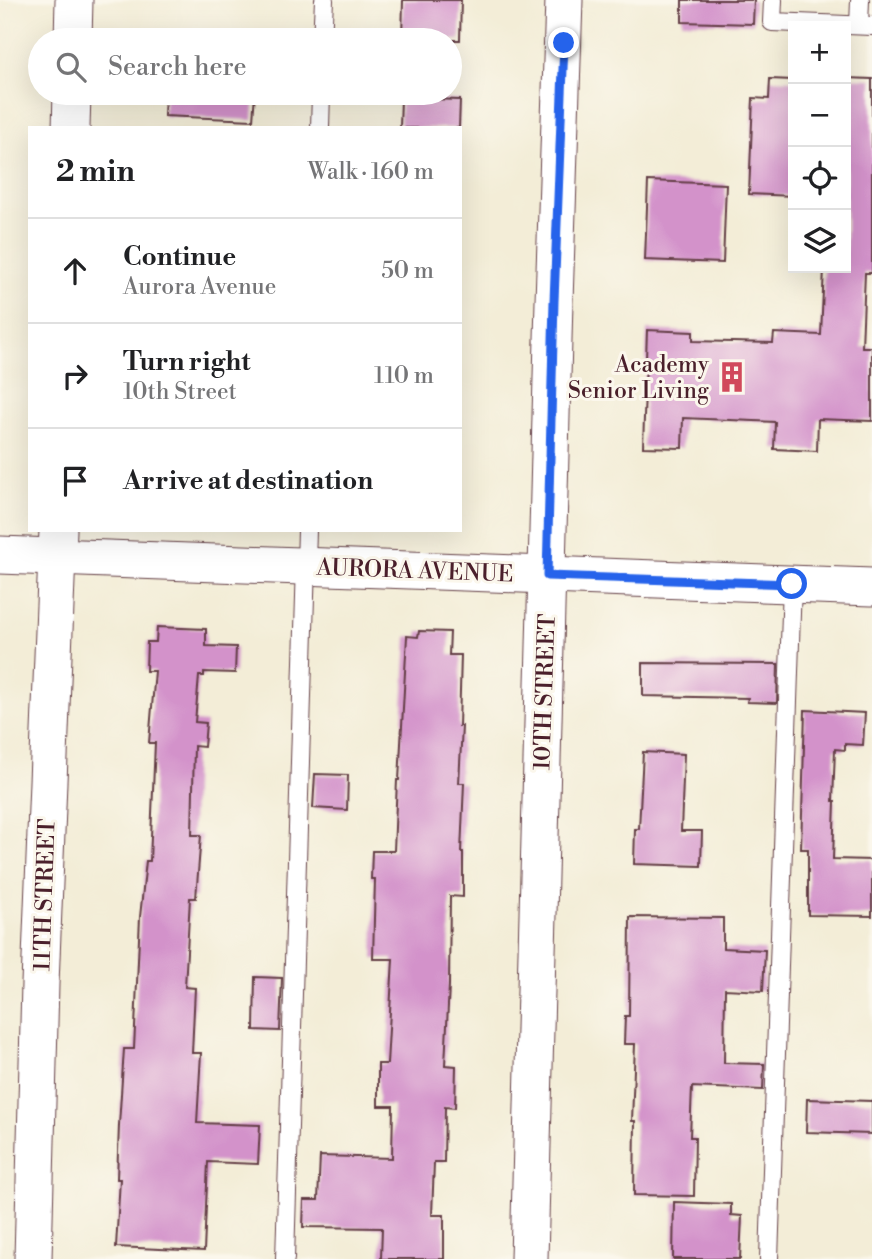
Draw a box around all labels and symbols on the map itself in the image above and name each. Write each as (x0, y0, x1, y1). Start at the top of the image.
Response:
route end (548, 27, 579, 58)
place label: Academy Senior Living (568, 351, 710, 405)
building icon: Academy Senior Living (715, 360, 749, 394)
street label: AURORA AVENUE (315, 554, 514, 588)
route start (776, 568, 807, 599)
street label: 10TH STREET (528, 613, 562, 771)
street label: 11TH STREET (28, 818, 62, 972)

